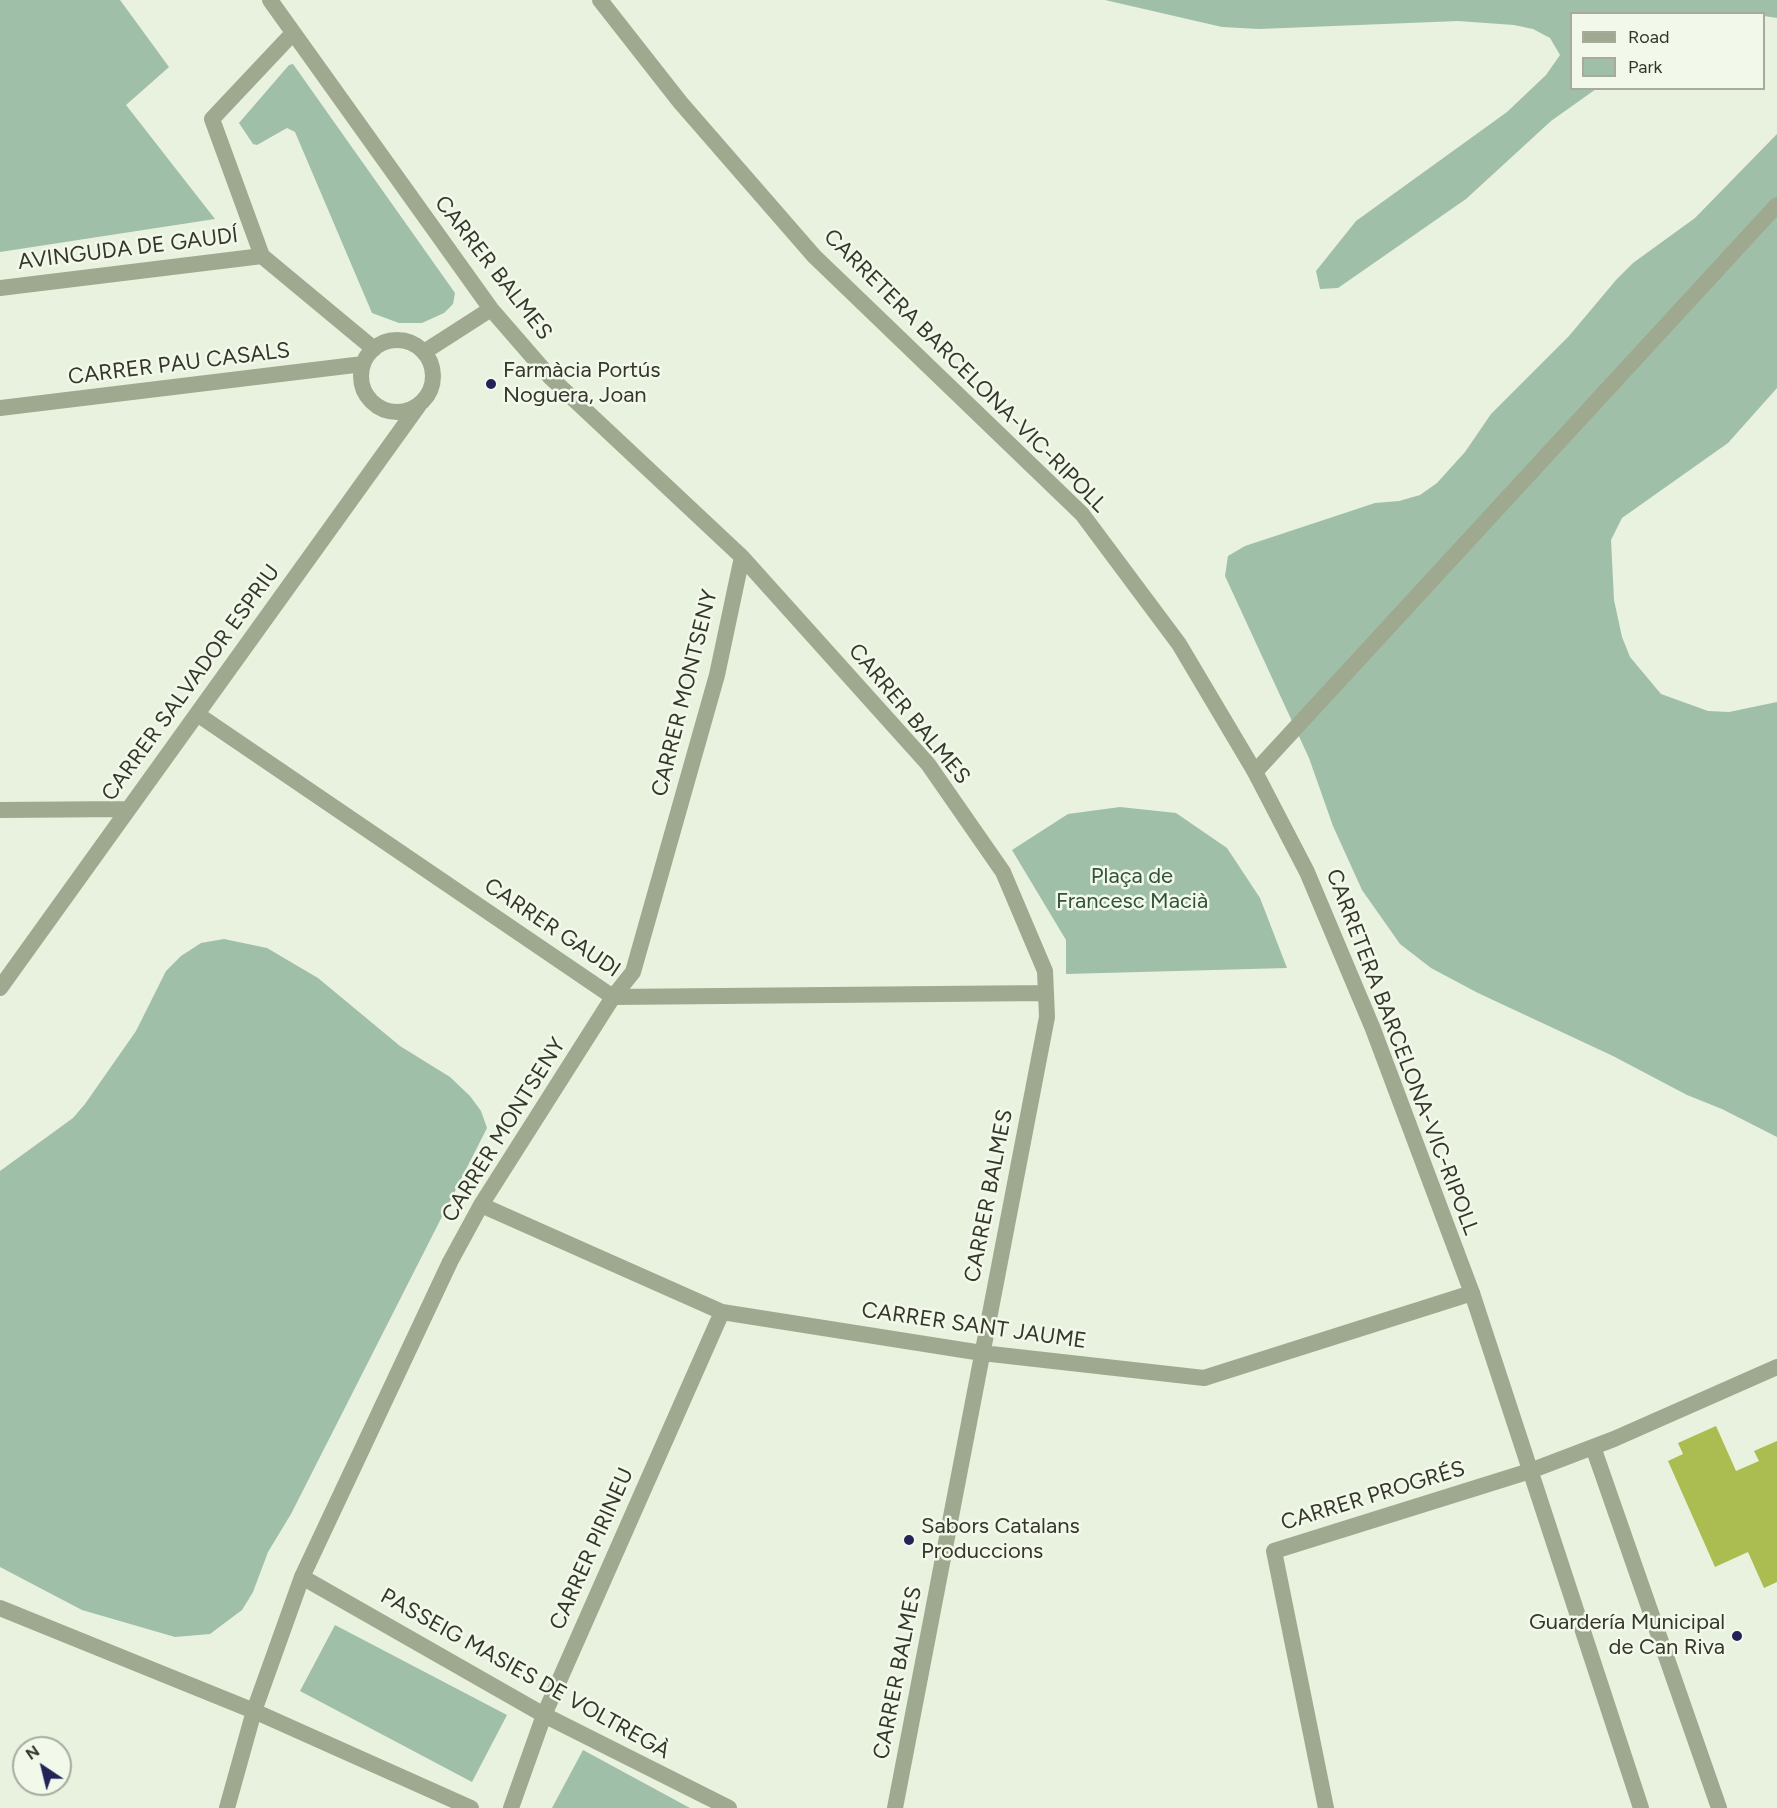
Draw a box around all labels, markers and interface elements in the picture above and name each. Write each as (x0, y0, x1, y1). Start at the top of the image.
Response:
legend (1570, 12, 1765, 90)
text: Road (1628, 26, 1669, 48)
text: Park (1628, 56, 1662, 78)
street label: CARRER BALMES (429, 191, 557, 345)
street label: AVINGUDA DE GAUDÍ (16, 222, 240, 276)
street label: CARRETERA BARCELONA-VIC-RIPOLL (818, 224, 1112, 518)
street label: CARRER PAU CASALS (67, 337, 291, 391)
place label: Farmàcia Portús Noguera, Joan (503, 358, 661, 410)
marker: Farmàcia Portús Noguera, Joan (484, 377, 498, 391)
street label: CARRER SALVADOR ESPRIU (96, 560, 286, 806)
street label: CARRER MONTSENY (647, 587, 723, 799)
street label: CARRER BALMES (842, 638, 976, 790)
park label: Plaça de Francesc Macià (1056, 864, 1208, 915)
street label: CARRETERA BARCELONA-VIC-RIPOLL (1320, 865, 1484, 1239)
street label: CARRER GAUDI (479, 873, 625, 983)
street label: CARRER MONTSENY (437, 1033, 571, 1227)
street label: CARRER BALMES (959, 1107, 1019, 1285)
street label: CARRER SANT JAUME (860, 1297, 1088, 1355)
street label: CARRER PROGRÉS (1278, 1455, 1468, 1537)
street label: CARRER PIRINEU (544, 1464, 640, 1634)
place label: Sabors Catalans Produccions (921, 1514, 1080, 1566)
marker: Sabors Catalans Produccions (902, 1533, 916, 1547)
street label: PASSEIG MASIES DE VOLTREGÀ (376, 1583, 674, 1765)
street label: CARRER BALMES (868, 1584, 928, 1762)
place label: Guardería Municipal de Can Riva (1529, 1610, 1725, 1662)
marker: Guardería Municipal de Can Riva (1730, 1629, 1744, 1643)
north arrow (12, 1736, 72, 1796)
text: N (22, 1741, 43, 1764)

